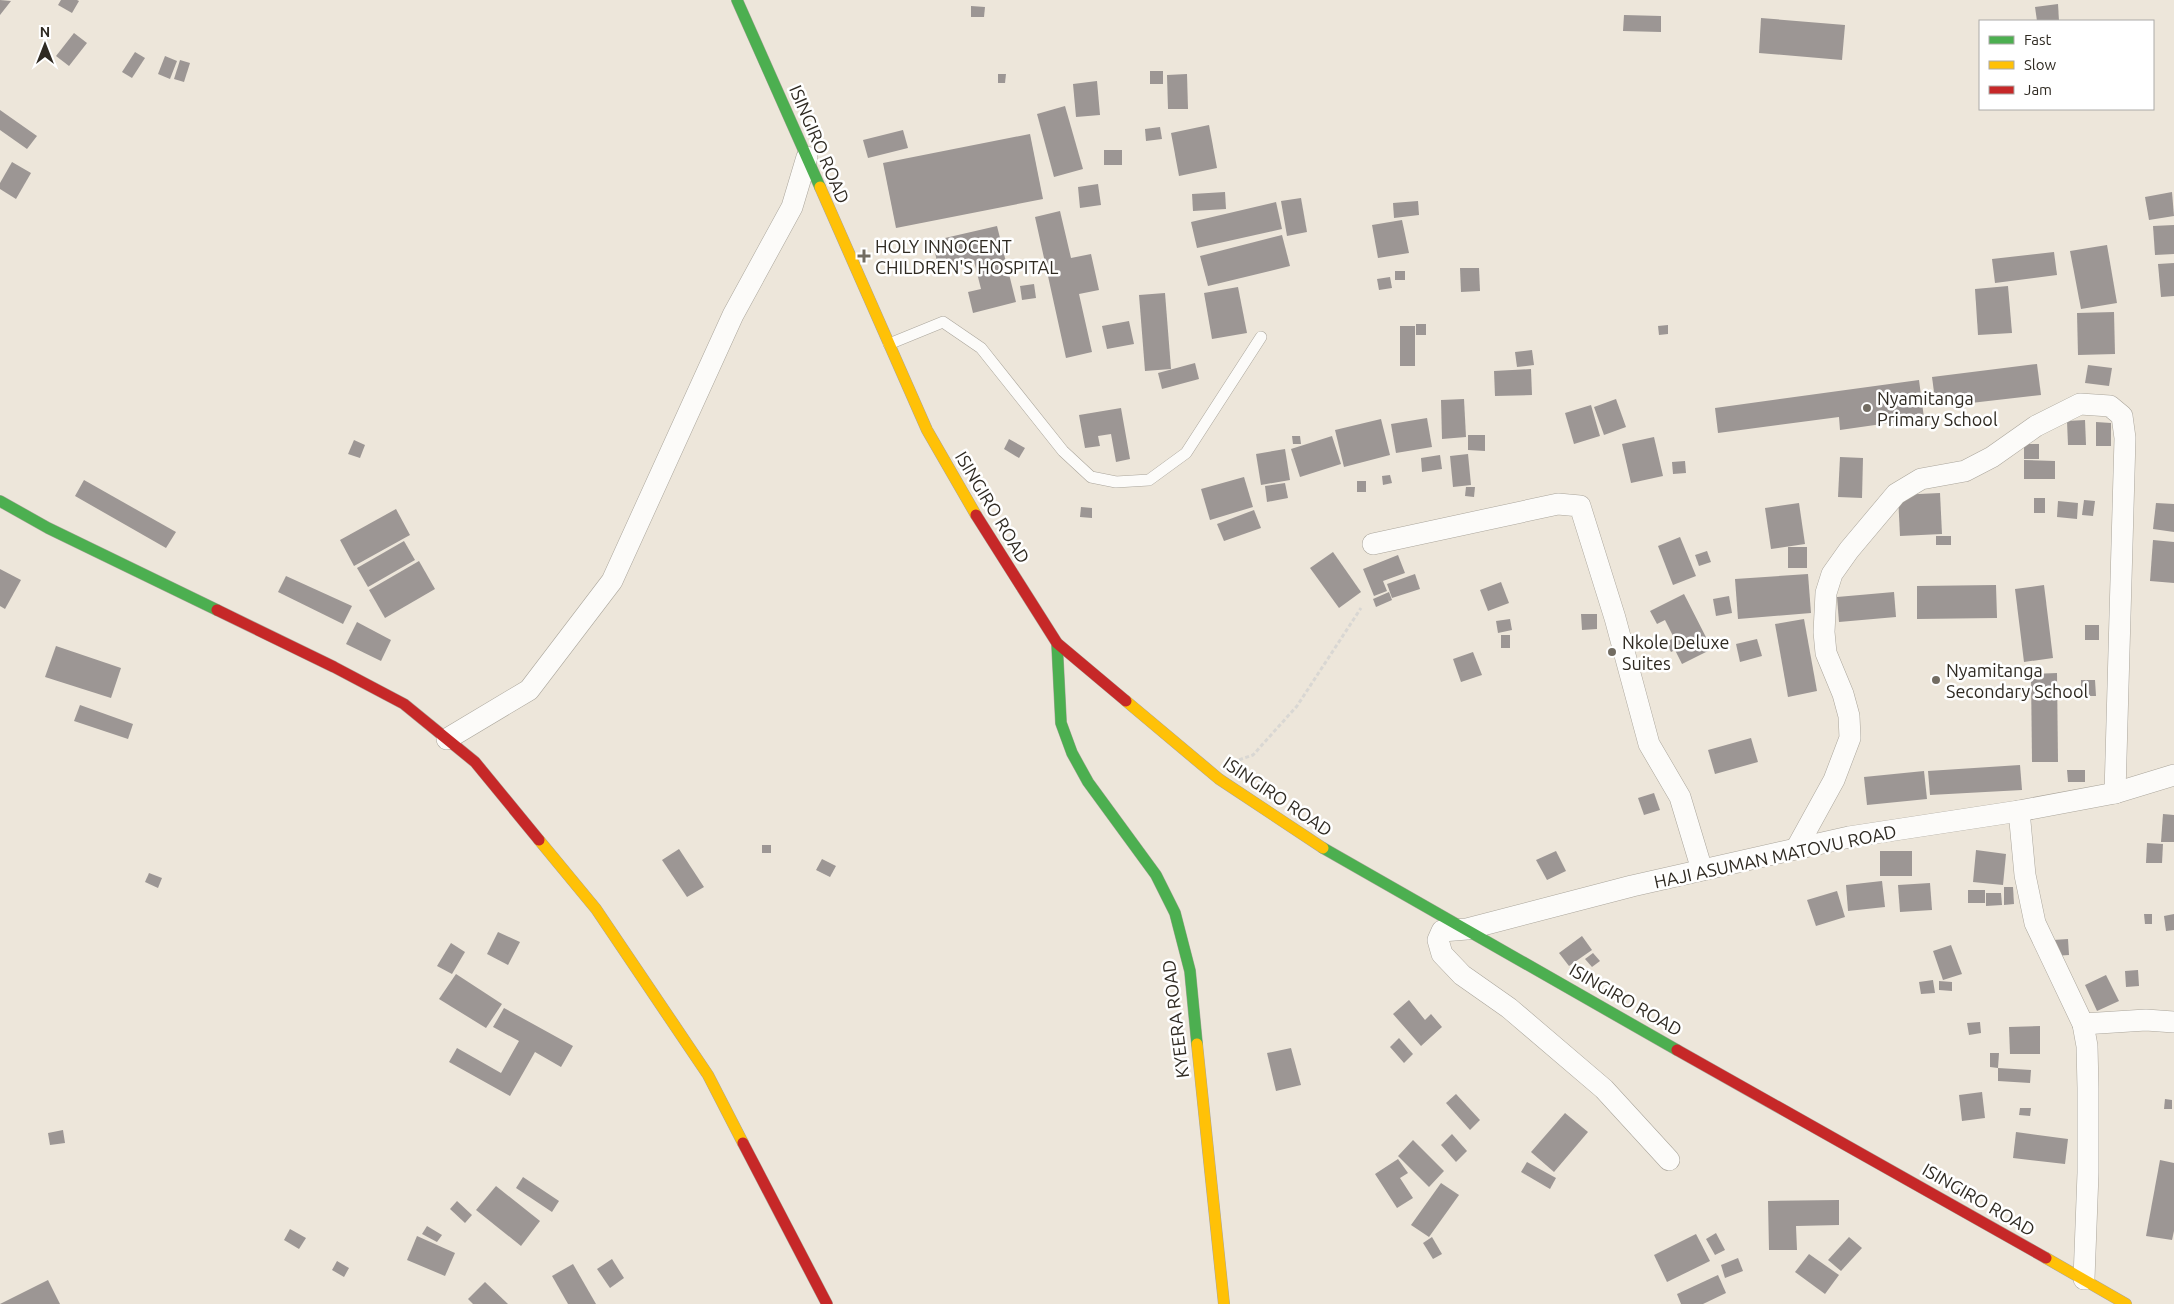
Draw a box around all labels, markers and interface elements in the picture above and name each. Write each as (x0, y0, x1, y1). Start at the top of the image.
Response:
north arrow (20, 20, 70, 70)
legend (1979, 20, 2154, 110)
text: N (40, 24, 50, 40)
text: Fast (2024, 31, 2052, 48)
text: Slow (2024, 56, 2057, 73)
text: Jam (2024, 81, 2052, 98)
street label: ISINGIRO ROAD (786, 82, 854, 206)
place label: HOLY INNOCENT CHILDREN'S HOSPITAL (875, 236, 1058, 277)
marker: HOLY INNOCENT CHILDREN'S HOSPITAL (857, 249, 871, 263)
place label: Nyamitanga Primary School (1877, 388, 1998, 429)
marker: Nyamitanga Primary School (1861, 402, 1873, 414)
street label: ISINGIRO ROAD (952, 448, 1034, 566)
place label: Nkole Deluxe Suites (1622, 632, 1729, 673)
marker: Nkole Deluxe Suites (1606, 646, 1618, 658)
place label: Nyamitanga Secondary School (1946, 660, 2088, 701)
marker: Nyamitanga Secondary School (1930, 674, 1942, 686)
street label: ISINGIRO ROAD (1220, 752, 1336, 840)
street label: HAJI ASUMAN MATOVU ROAD (1652, 820, 1898, 892)
street label: KYEERA ROAD (1158, 959, 1192, 1079)
street label: ISINGIRO ROAD (1566, 959, 1686, 1039)
street label: ISINGIRO ROAD (1919, 1159, 2039, 1239)

